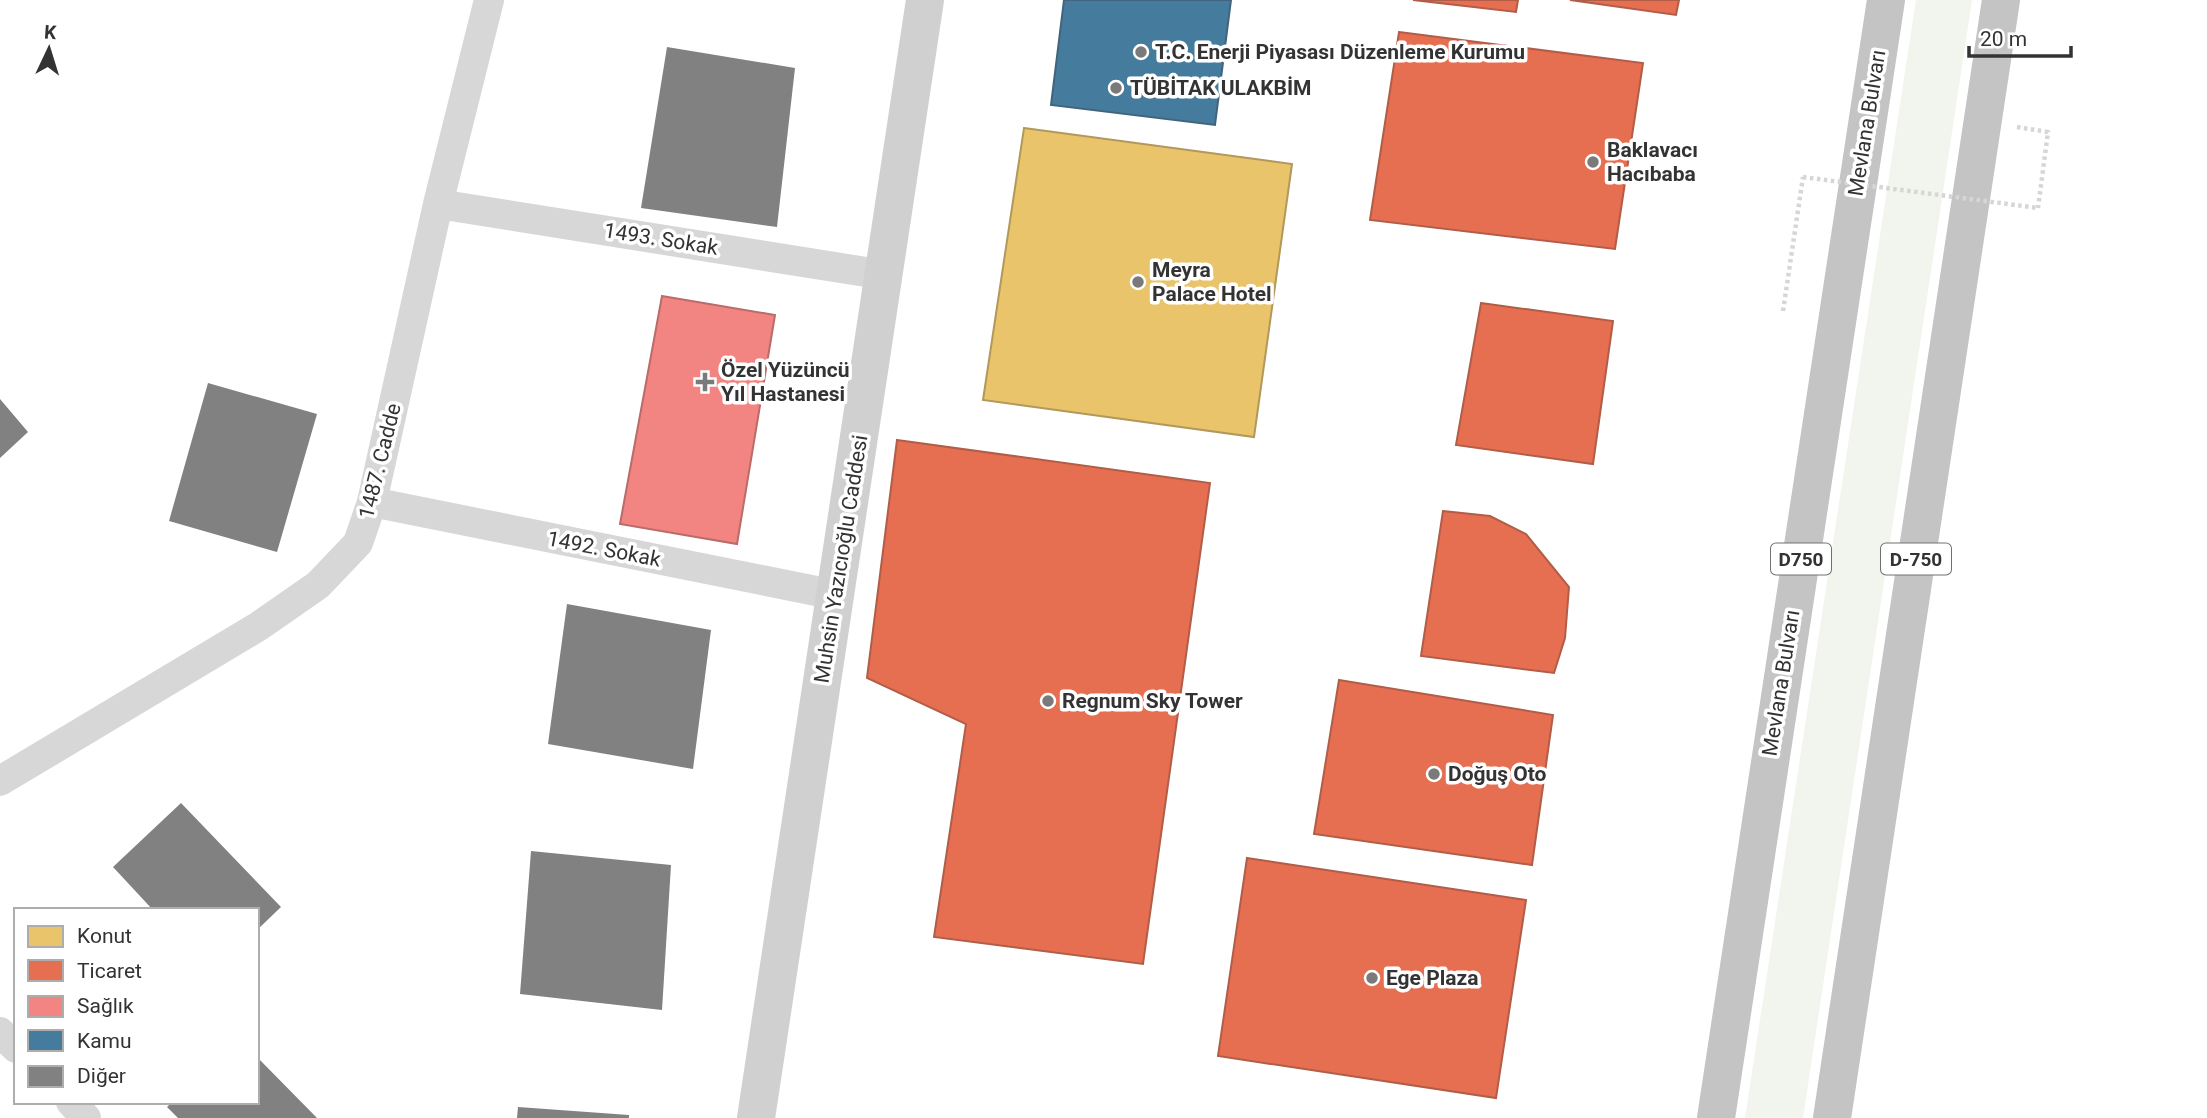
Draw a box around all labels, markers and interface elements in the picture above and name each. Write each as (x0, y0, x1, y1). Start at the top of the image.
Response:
north arrow (14, 14, 84, 84)
scale bar (1969, 14, 2070, 58)
text: K (43, 21, 58, 44)
text: 20 m (1980, 27, 2027, 51)
place label: T.C. Enerji Piyasası Düzenleme Kurumu (1155, 40, 1525, 64)
marker: T.C. Enerji Piyasası Düzenleme Kurumu (1133, 44, 1149, 60)
street label: Mevlana Bulvarı (1844, 48, 1890, 198)
place label: TÜBİTAK ULAKBİM (1130, 76, 1312, 100)
marker: TÜBİTAK ULAKBİM (1108, 80, 1124, 96)
place label: Baklavacı Hacıbaba (1607, 138, 1698, 186)
marker: Baklavacı Hacıbaba (1585, 154, 1601, 170)
street label: 1493. Sokak (602, 218, 720, 260)
place label: Meyra Palace Hotel (1152, 258, 1272, 306)
marker: Meyra Palace Hotel (1130, 274, 1146, 290)
place label: Özel Yüzüncü Yıl Hastanesi (721, 358, 849, 406)
marker: Özel Yüzüncü Yıl Hastanesi (695, 372, 715, 392)
street label: 1487. Cadde (354, 401, 406, 521)
street label: Muhsin Yazıcıoğlu Caddesi (810, 433, 872, 685)
street label: 1492. Sokak (545, 526, 663, 572)
road number: D750 (1771, 544, 1831, 574)
road number: D-750 (1881, 544, 1951, 574)
street label: Mevlana Bulvarı (1758, 608, 1804, 758)
place label: Regnum Sky Tower (1062, 689, 1243, 713)
marker: Regnum Sky Tower (1040, 693, 1056, 709)
place label: Doğuş Oto (1448, 762, 1547, 786)
marker: Doğuş Oto (1426, 766, 1442, 782)
legend (14, 908, 259, 1104)
text: Konut (77, 924, 132, 948)
text: Ticaret (77, 959, 142, 983)
place label: Ege Plaza (1386, 966, 1478, 990)
marker: Ege Plaza (1364, 970, 1380, 986)
text: Sağlık (77, 994, 134, 1018)
text: Kamu (77, 1029, 132, 1053)
text: Diğer (77, 1064, 126, 1088)

